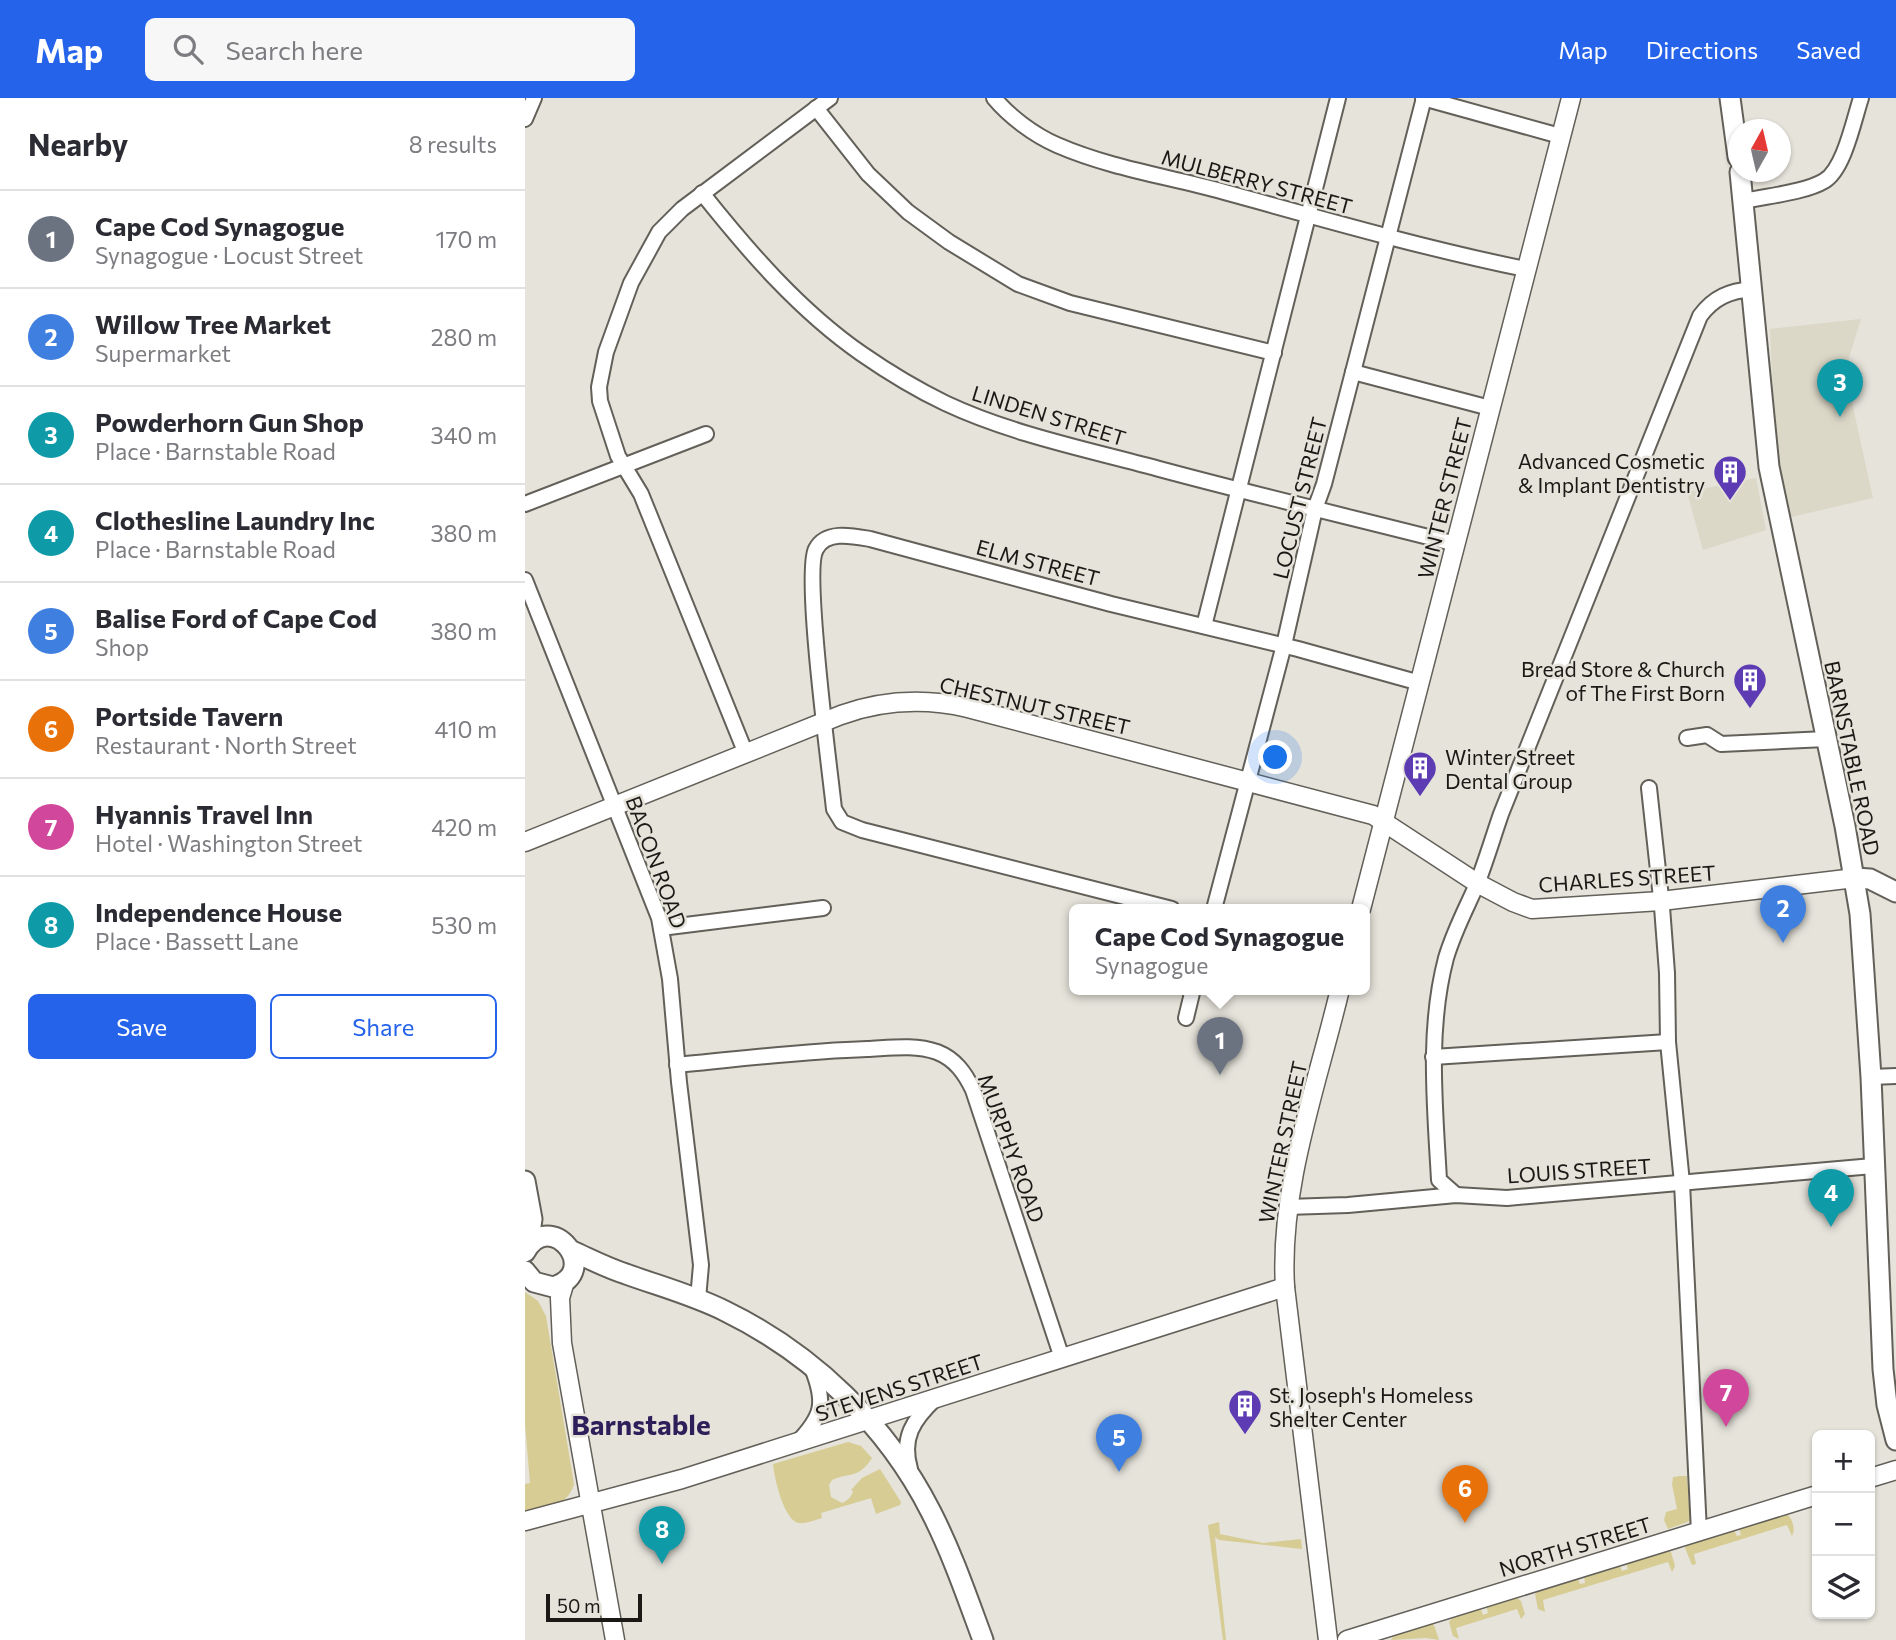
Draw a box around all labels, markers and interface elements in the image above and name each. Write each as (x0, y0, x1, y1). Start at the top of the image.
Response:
search box (145, 18, 635, 81)
text: Map (35, 29, 103, 70)
icon: search (169, 30, 207, 68)
text: Search here (225, 34, 363, 65)
text: Map (1558, 35, 1608, 64)
text: Directions (1646, 35, 1758, 64)
text: Saved (1796, 35, 1861, 64)
north arrow (1728, 119, 1791, 182)
text: Nearby (28, 125, 128, 162)
text: 8 results (409, 130, 497, 158)
street label: MULBERRY STREET (1159, 143, 1355, 219)
text: Cape Cod Synagogue (95, 210, 344, 241)
text: 1 (46, 225, 56, 253)
text: 170 m (436, 225, 497, 253)
text: Synagogue · Locust Street (95, 241, 363, 269)
text: Willow Tree Market (95, 308, 331, 339)
text: 2 (44, 323, 58, 351)
text: 280 m (431, 323, 497, 351)
text: Supermarket (95, 339, 231, 367)
pin: 3 (1817, 359, 1863, 417)
street label: LINDEN STREET (969, 380, 1129, 450)
text: Powderhorn Gun Shop (95, 406, 364, 437)
street label: LOCUST STREET (1267, 414, 1331, 582)
street label: WINTER STREET (1412, 415, 1476, 581)
text: 3 (44, 421, 58, 449)
text: 340 m (431, 421, 497, 449)
text: Place · Barnstable Road (95, 437, 336, 465)
place label: Advanced Cosmetic & Implant Dentistry (1518, 448, 1705, 497)
building icon: Advanced Cosmetic & Implant Dentistry (1711, 453, 1749, 502)
text: Clothesline Laundry Inc (95, 504, 375, 535)
text: 4 (44, 519, 58, 547)
text: 380 m (430, 519, 497, 547)
street label: ELM STREET (974, 534, 1102, 590)
text: Place · Barnstable Road (95, 535, 336, 563)
text: Balise Ford of Cape Cod (95, 602, 377, 633)
text: 5 (44, 617, 58, 645)
text: 380 m (430, 617, 497, 645)
text: Shop (95, 633, 149, 661)
place label: Bread Store & Church of The First Born (1521, 656, 1725, 705)
street label: BARNSTABLE ROAD (1820, 658, 1886, 858)
building icon: Bread Store & Church of The First Born (1731, 661, 1769, 710)
street label: CHESTNUT STREET (937, 671, 1133, 739)
text: Portside Tavern (95, 700, 283, 731)
text: 6 (44, 715, 58, 743)
text: 410 m (435, 715, 497, 743)
text: Restaurant · North Street (95, 731, 357, 759)
your location (1258, 740, 1292, 774)
place label: Winter Street Dental Group (1445, 744, 1575, 793)
building icon: Winter Street Dental Group (1401, 749, 1439, 798)
street label: BACON ROAD (621, 792, 693, 932)
text: Hyannis Travel Inn (95, 798, 313, 829)
text: 7 (45, 813, 57, 841)
text: 420 m (431, 813, 497, 841)
text: Hotel · Washington Street (95, 829, 362, 857)
street label: CHARLES STREET (1538, 859, 1716, 897)
pin: 2 (1760, 885, 1806, 943)
text: Independence House (95, 896, 342, 927)
popup (1069, 904, 1370, 995)
text: 8 (44, 911, 58, 939)
text: 530 m (431, 911, 497, 939)
text: Cape Cod Synagogue (1095, 920, 1344, 951)
text: Place · Bassett Lane (95, 927, 299, 955)
text: Synagogue (1095, 951, 1208, 979)
button: Save (28, 994, 256, 1059)
button: Share (270, 994, 497, 1059)
pin: 1 (1197, 1017, 1243, 1075)
street label: WINTER STREET (1253, 1059, 1311, 1225)
street label: MURPHY ROAD (974, 1070, 1050, 1226)
street label: LOUIS STREET (1506, 1152, 1652, 1188)
pin: 4 (1808, 1169, 1854, 1227)
street label: STEVENS STREET (812, 1348, 986, 1426)
pin: 7 (1703, 1369, 1749, 1427)
place label: St. Joseph's Homeless Shelter Center (1269, 1382, 1473, 1431)
building icon: St. Joseph's Homeless Shelter Center (1226, 1387, 1264, 1436)
district label: Barnstable (571, 1407, 711, 1441)
pin: 5 (1096, 1414, 1142, 1472)
map controls (1812, 1430, 1875, 1619)
button: + (1812, 1430, 1875, 1493)
pin: 6 (1442, 1465, 1488, 1523)
button: − (1812, 1493, 1875, 1556)
pin: 8 (639, 1506, 685, 1564)
street label: NORTH STREET (1496, 1511, 1654, 1581)
button: layers (1812, 1556, 1875, 1619)
scale bar (546, 1591, 642, 1623)
text: 50 m (557, 1594, 601, 1617)

